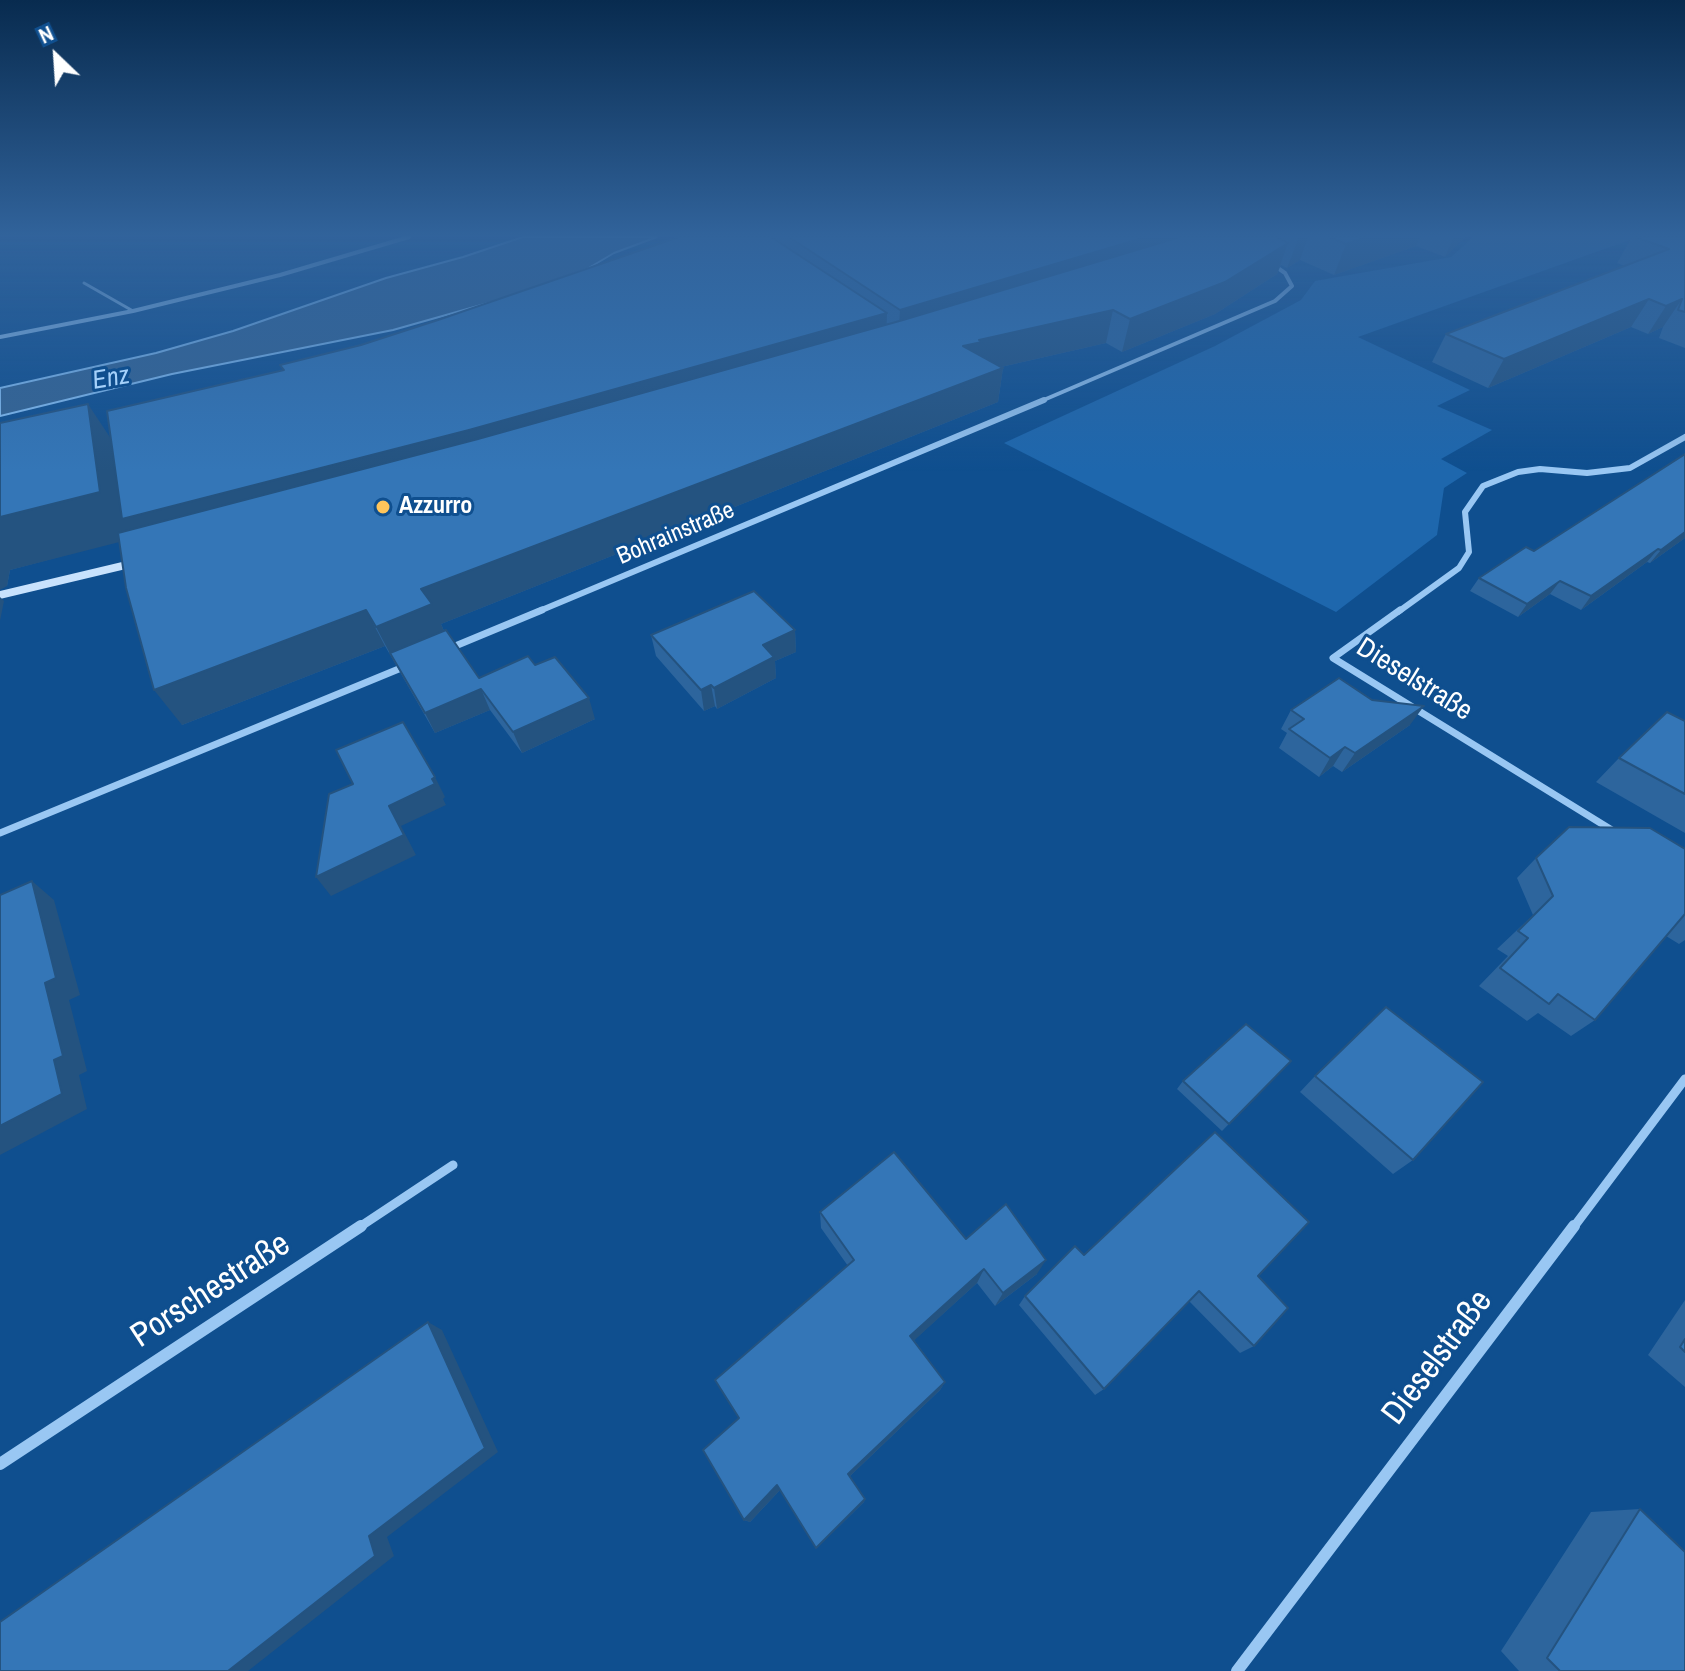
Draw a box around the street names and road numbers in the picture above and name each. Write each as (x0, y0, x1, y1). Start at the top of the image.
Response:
street label: Bohrainstraße (613, 496, 739, 572)
street label: Dieselstraße (1350, 631, 1478, 729)
street label: Porschestraße (124, 1225, 298, 1357)
street label: Dieselstraße (1374, 1283, 1502, 1433)

